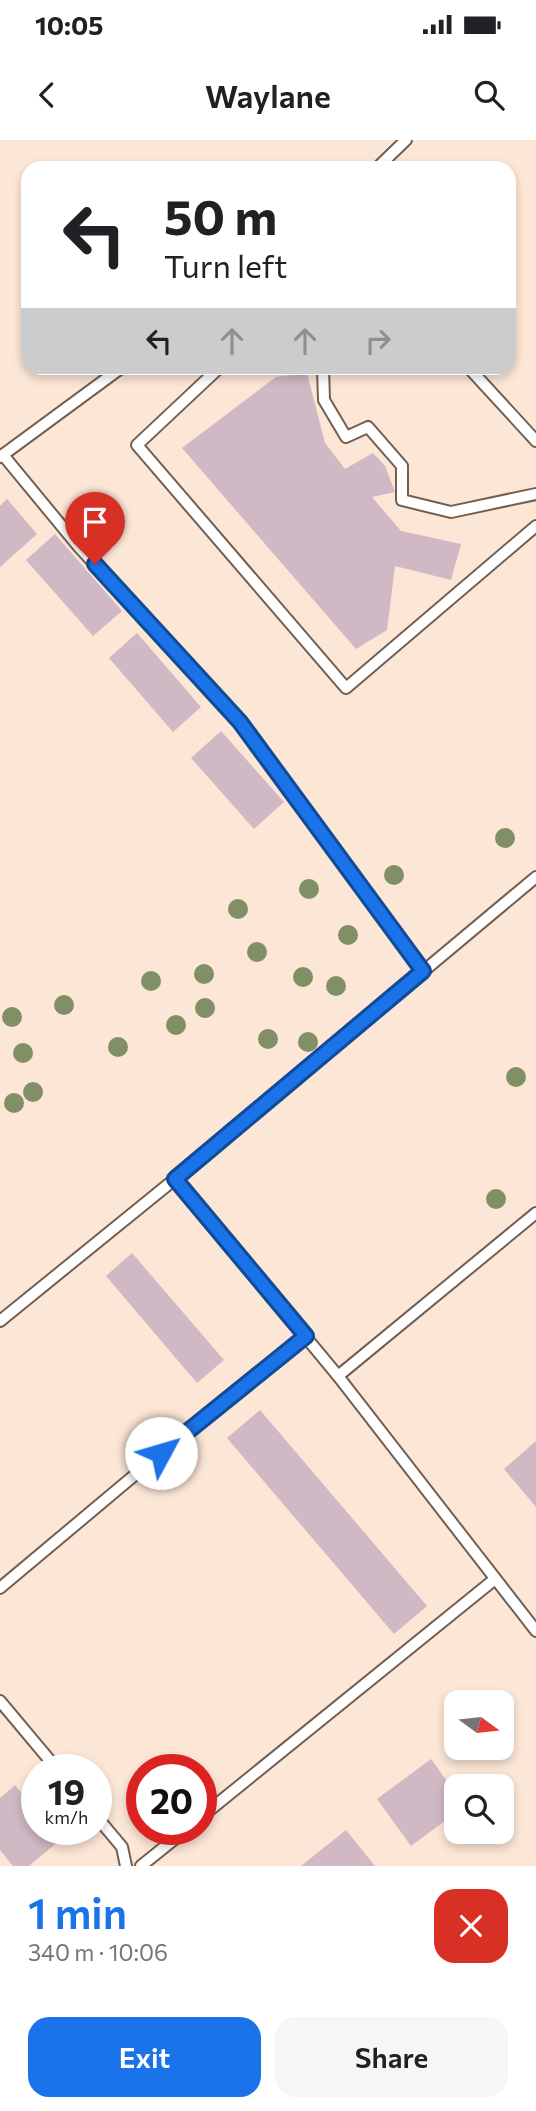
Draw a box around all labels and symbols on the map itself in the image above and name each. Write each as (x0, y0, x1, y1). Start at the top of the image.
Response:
pin (65, 492, 125, 564)
position arrow (124, 1416, 198, 1490)
north arrow (444, 1690, 514, 1760)
speed limit sign: 20 (126, 1754, 217, 1845)

